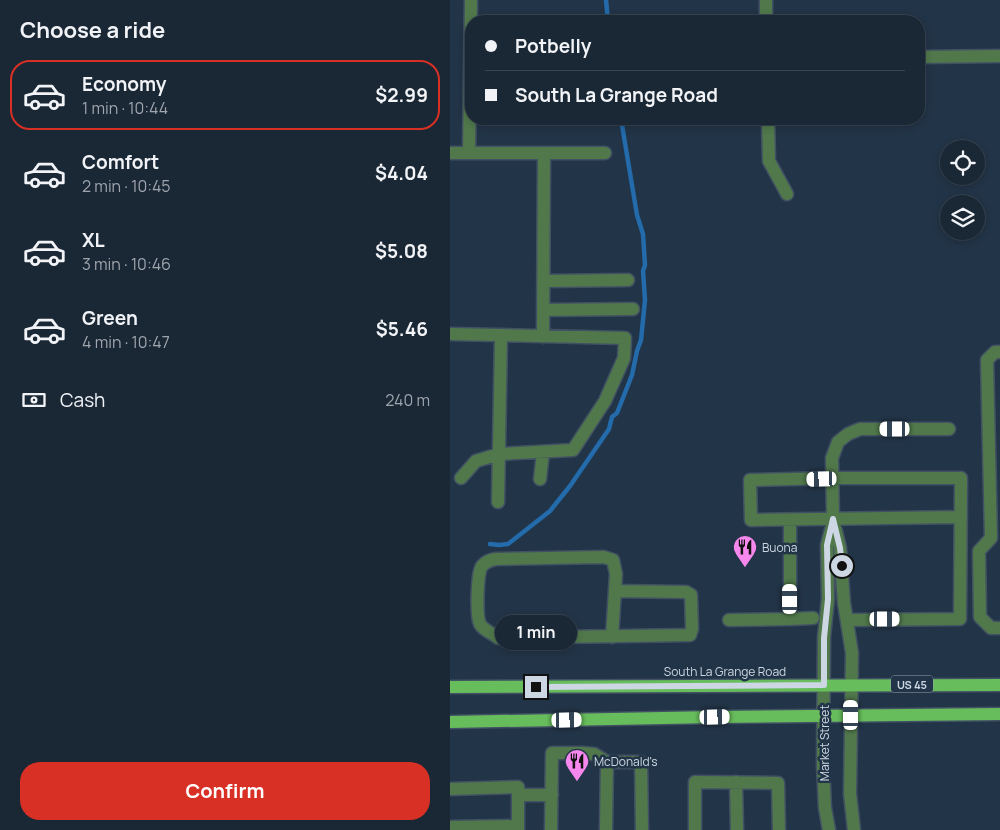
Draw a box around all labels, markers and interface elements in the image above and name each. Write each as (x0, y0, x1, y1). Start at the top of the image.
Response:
text: Choose a ride (20, 15, 165, 45)
text: Potbelly (515, 33, 591, 59)
text: Economy (82, 71, 166, 97)
icon: car (22, 73, 67, 118)
text: $2.99 (375, 82, 428, 108)
text: South La Grange Road (515, 82, 718, 108)
text: 1 min · 10:44 (82, 97, 168, 119)
map controls (940, 140, 985, 240)
button: locate (940, 140, 985, 185)
text: Comfort (82, 149, 159, 175)
icon: car (22, 151, 67, 196)
text: $4.04 (375, 160, 428, 186)
text: 2 min · 10:45 (82, 175, 171, 197)
button: layers (940, 195, 985, 240)
text: XL (82, 227, 105, 253)
icon: car (22, 229, 67, 274)
text: $5.08 (375, 238, 428, 264)
text: 3 min · 10:46 (82, 253, 171, 275)
text: Green (82, 305, 138, 331)
icon: car (22, 307, 67, 352)
text: $5.46 (376, 316, 428, 342)
text: 4 min · 10:47 (82, 331, 170, 353)
icon: cash (20, 386, 48, 414)
text: Cash (60, 387, 105, 413)
text: 240 m (385, 389, 430, 411)
car (880, 422, 910, 437)
car (806, 471, 837, 487)
restaurant icon: Buona (732, 534, 758, 568)
place label: Buona (762, 539, 797, 556)
route start (831, 555, 853, 577)
car (782, 584, 797, 614)
car (870, 612, 900, 627)
callout: 1 min (495, 614, 577, 650)
text: 1 min (516, 621, 556, 643)
street label: South La Grange Road (664, 663, 786, 680)
route end (525, 676, 547, 698)
road number: US 45 (891, 676, 933, 692)
car (843, 700, 858, 730)
street label: Market Street (816, 705, 833, 781)
car (699, 709, 730, 725)
car (551, 712, 582, 728)
restaurant icon: McDonald's (564, 748, 590, 782)
place label: McDonald's (594, 753, 658, 770)
button: Confirm (20, 762, 430, 820)

